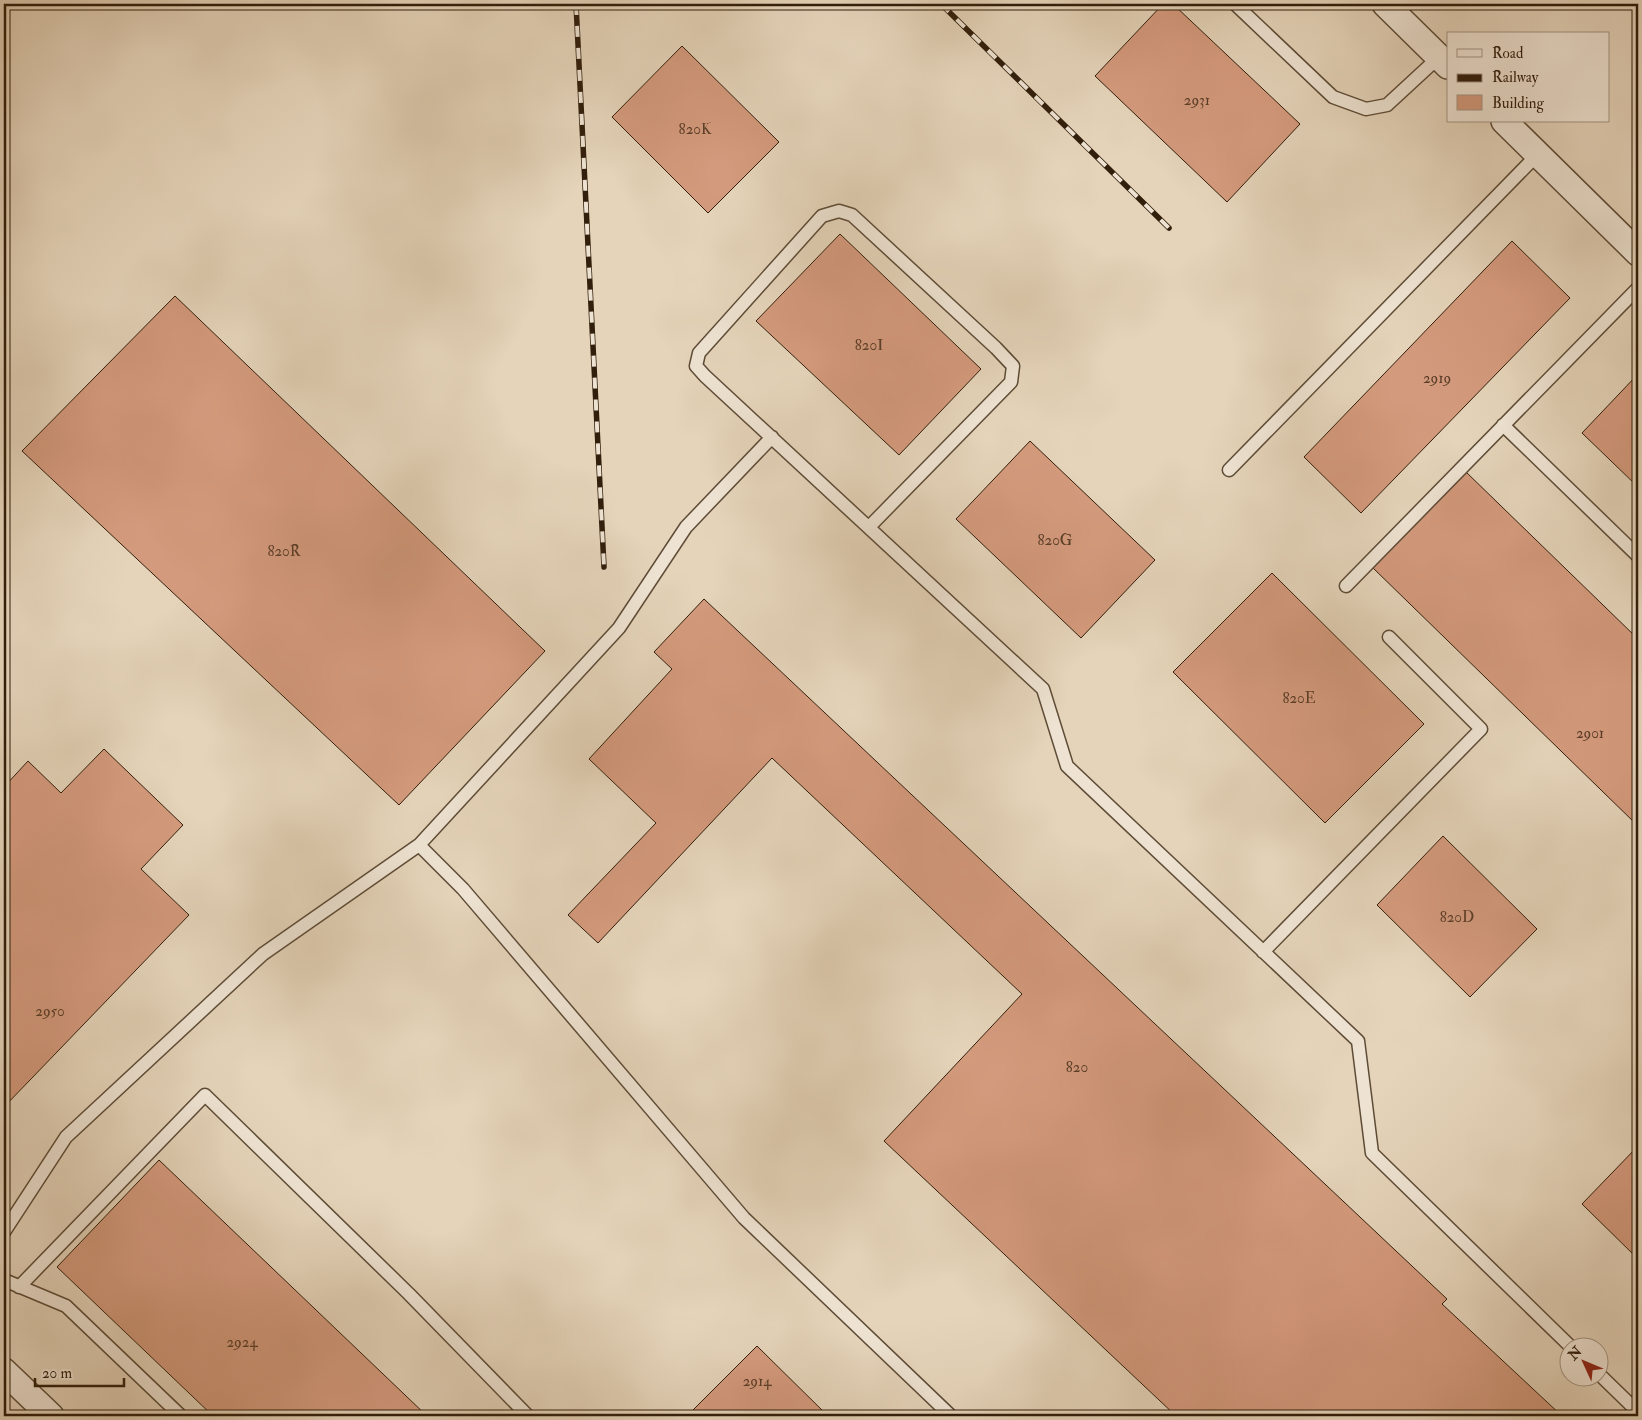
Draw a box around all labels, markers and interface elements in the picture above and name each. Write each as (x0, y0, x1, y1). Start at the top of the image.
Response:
legend (1447, 32, 1610, 122)
text: Road (1492, 44, 1524, 63)
text: Railway (1492, 68, 1539, 87)
house number: 2931 (1184, 91, 1210, 110)
text: Building (1492, 94, 1544, 113)
house number: 820K (679, 120, 712, 139)
house number: 820I (855, 336, 883, 355)
house number: 2919 (1423, 369, 1451, 388)
house number: 820G (1038, 531, 1073, 550)
house number: 820R (267, 542, 302, 561)
house number: 820E (1282, 689, 1316, 708)
house number: 2901 (1576, 724, 1604, 743)
house number: 820D (1440, 908, 1474, 927)
house number: 2950 (35, 1002, 65, 1021)
house number: 820 (1066, 1058, 1088, 1077)
house number: 2924 (227, 1333, 258, 1352)
north arrow (1560, 1338, 1610, 1388)
text: N (1564, 1343, 1586, 1364)
scale bar (35, 1355, 124, 1387)
text: 20 m (42, 1364, 72, 1383)
house number: 2914 (743, 1372, 772, 1391)

